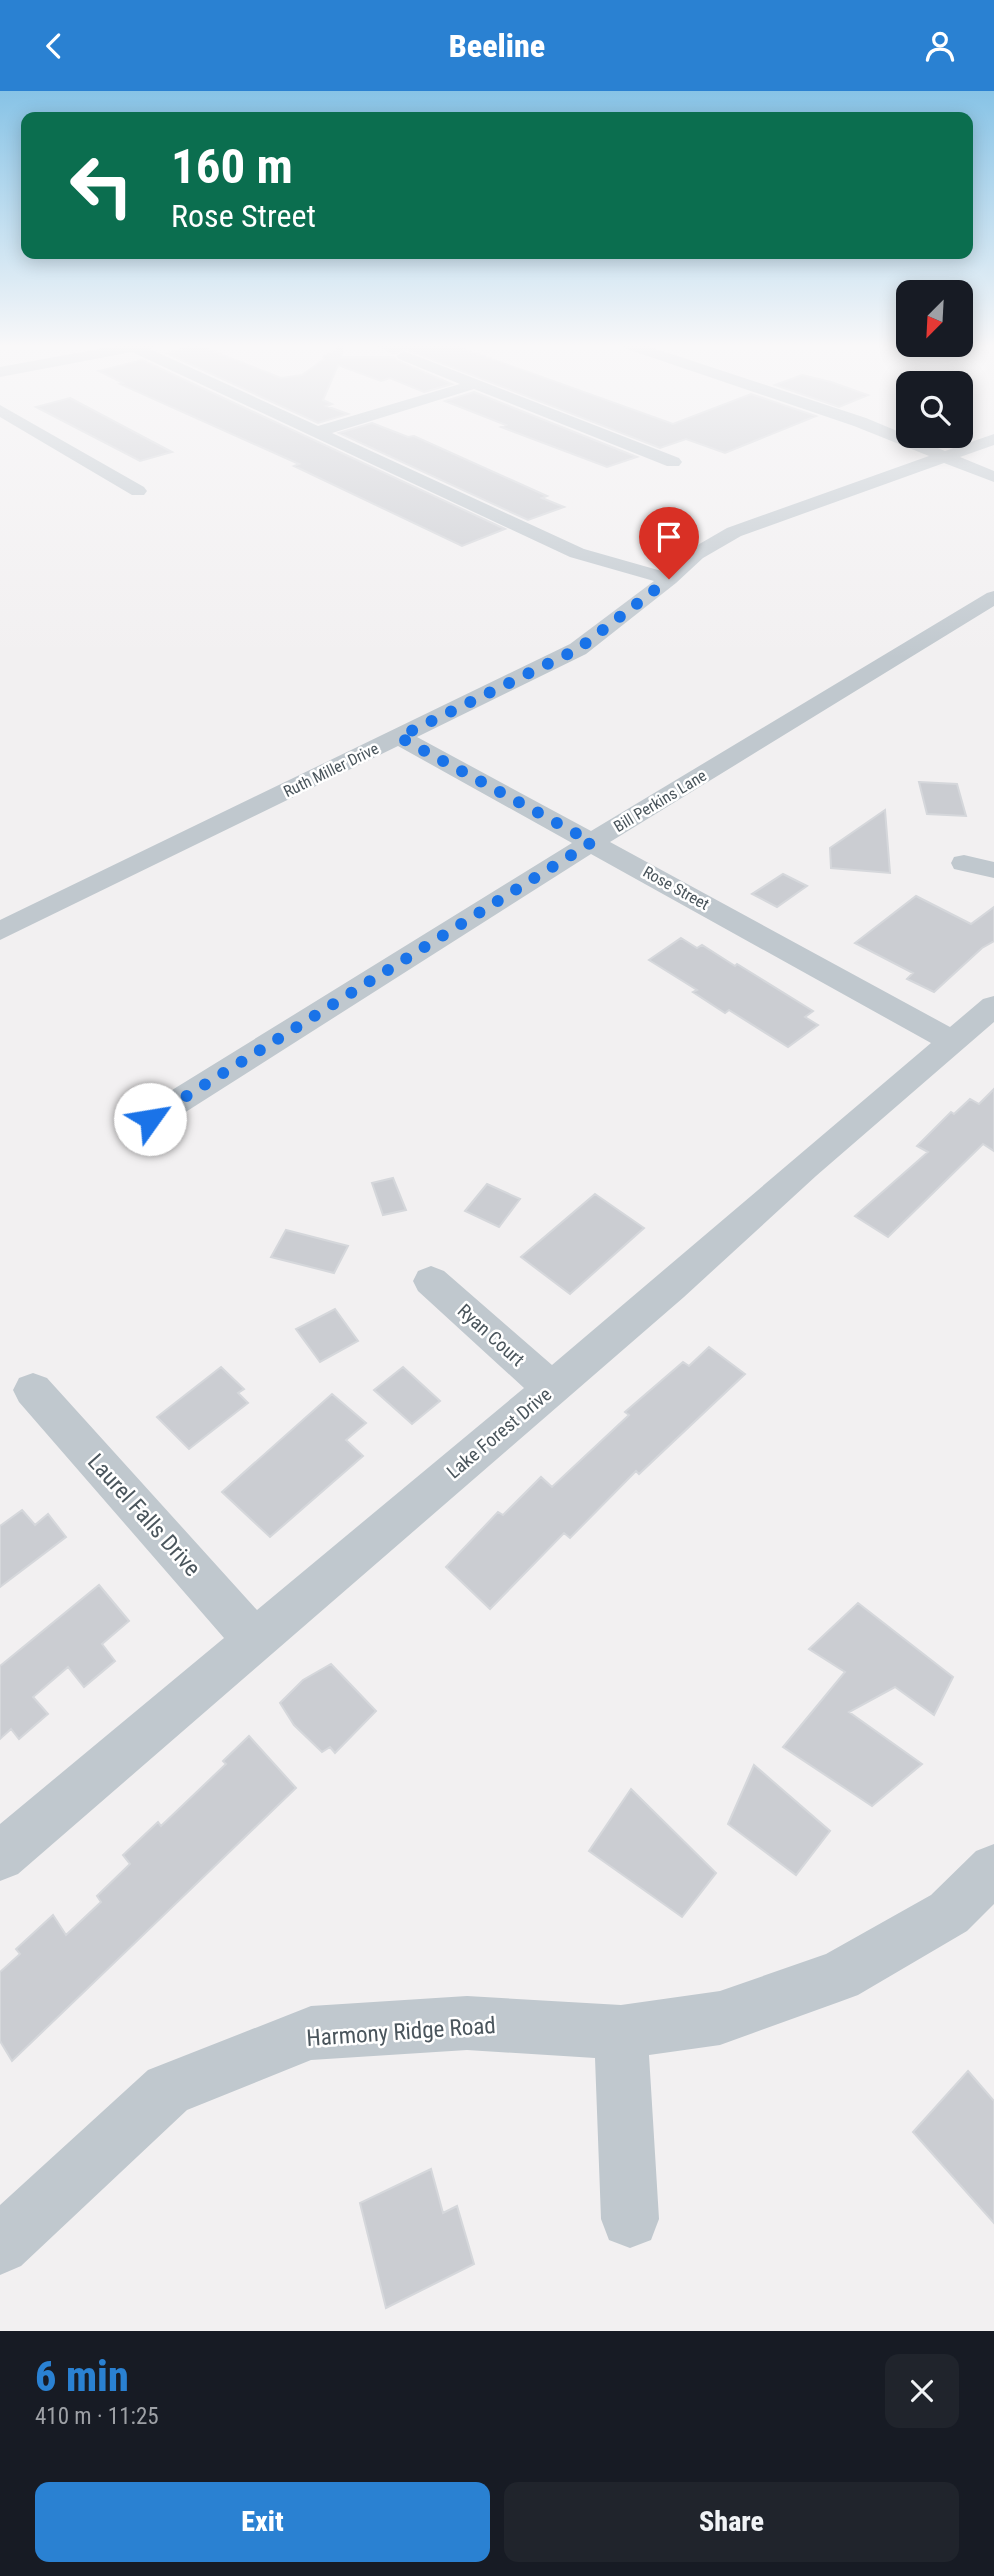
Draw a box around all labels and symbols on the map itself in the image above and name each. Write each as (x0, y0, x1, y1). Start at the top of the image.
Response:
north arrow (896, 280, 973, 357)
pin (639, 507, 699, 579)
street label: Ruth Miller Drive (280, 739, 382, 801)
street label: Bill Perkins Lane (610, 766, 710, 836)
street label: Rose Street (640, 862, 713, 914)
position arrow (113, 1082, 187, 1156)
street label: Ryan Court (453, 1299, 529, 1371)
street label: Lake Forest Drive (442, 1383, 556, 1483)
street label: Laurel Falls Drive (82, 1448, 206, 1582)
street label: Harmony Ridge Road (305, 2012, 497, 2052)

